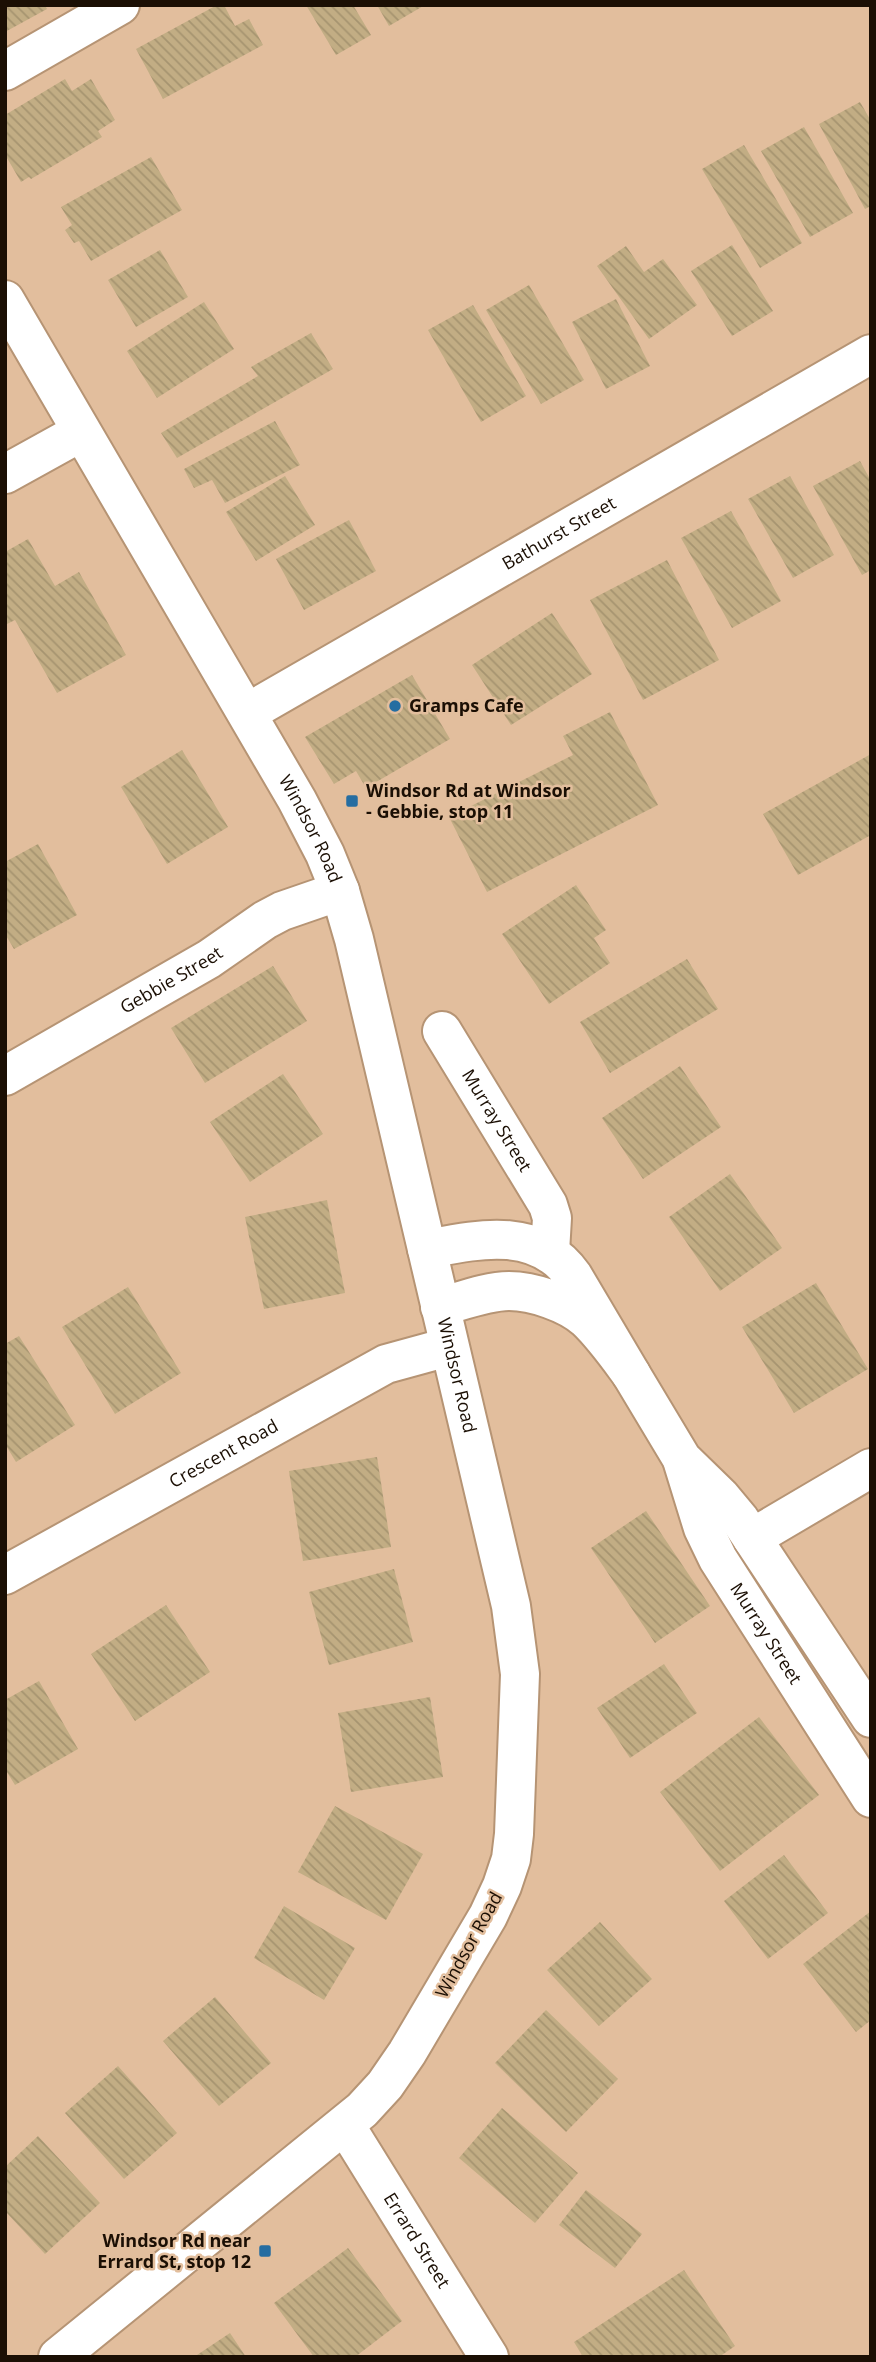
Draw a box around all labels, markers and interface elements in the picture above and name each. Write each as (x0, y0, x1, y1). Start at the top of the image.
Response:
street label: Bathurst Street (497, 490, 620, 575)
place label: Gramps Cafe (409, 693, 524, 717)
marker: Gramps Cafe (387, 698, 403, 714)
street label: Windsor Road (274, 770, 348, 886)
place label: Windsor Rd at Windsor - Gebbie, stop 11 (366, 778, 571, 823)
marker: Windsor Rd at Windsor - Gebbie, stop 11 (344, 793, 360, 809)
street label: Gebbie Street (115, 940, 227, 1019)
street label: Murray Street (457, 1064, 538, 1176)
street label: Windsor Road (433, 1315, 483, 1435)
street label: Crescent Road (164, 1413, 282, 1493)
street label: Murray Street (725, 1578, 808, 1688)
street label: Windsor Road (429, 1887, 507, 2002)
street label: Errard Street (379, 2188, 456, 2292)
place label: Windsor Rd near Errard St, stop 12 (97, 2228, 251, 2273)
marker: Windsor Rd near Errard St, stop 12 (257, 2243, 273, 2259)

